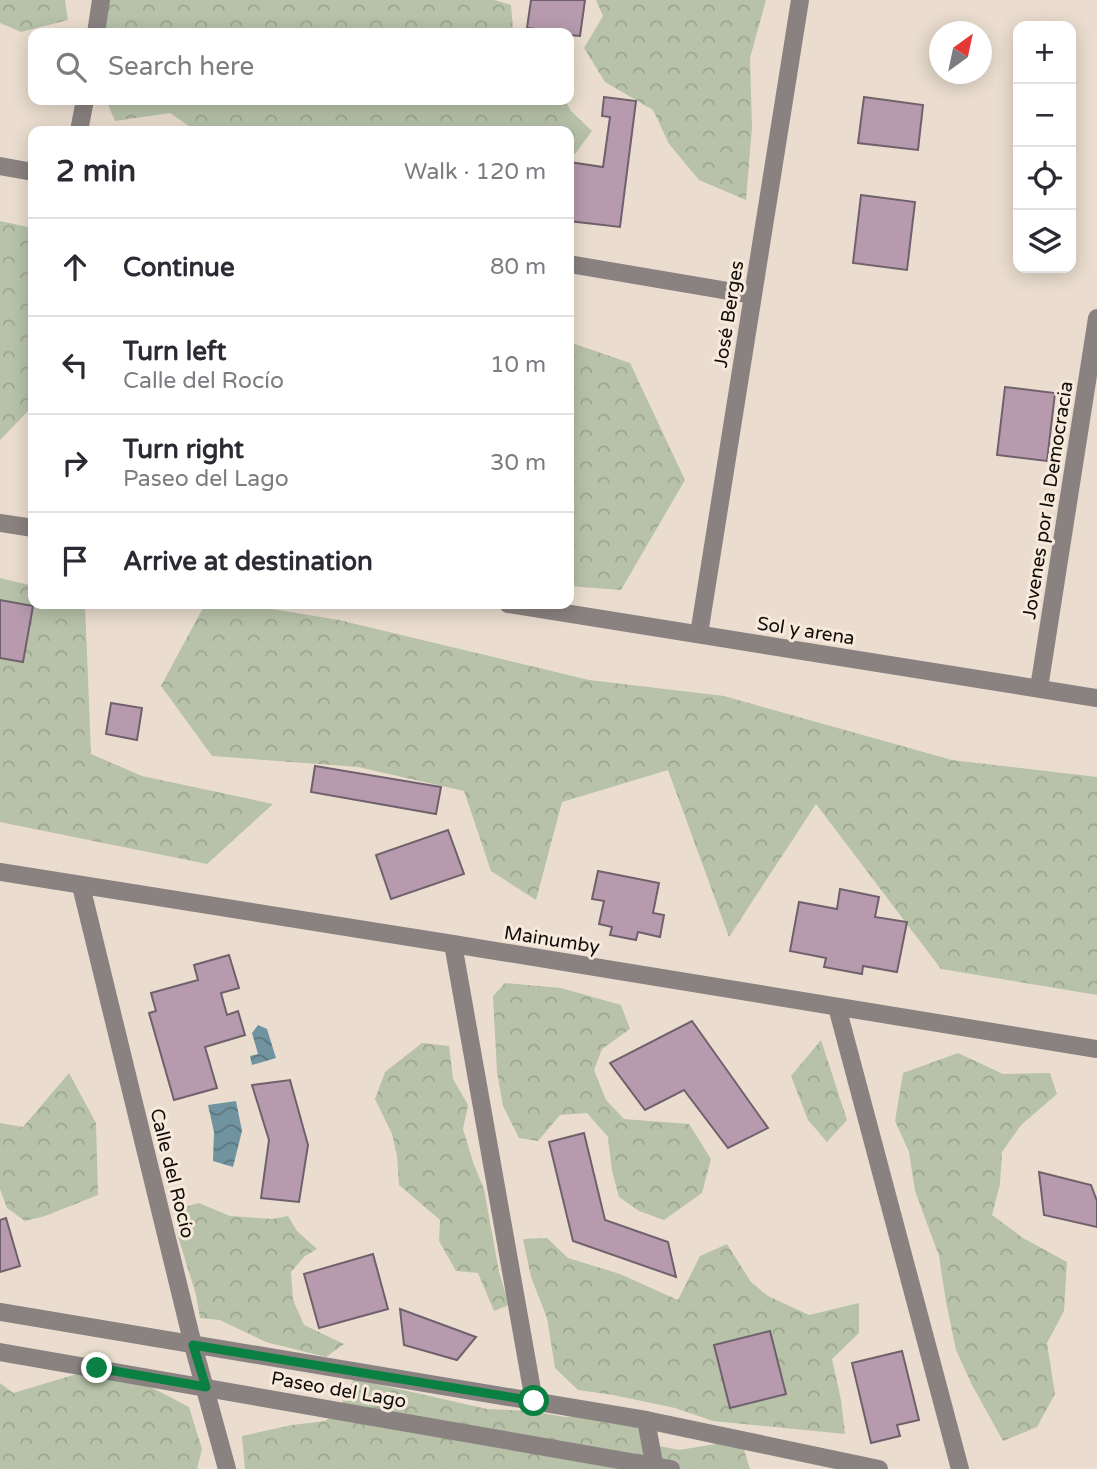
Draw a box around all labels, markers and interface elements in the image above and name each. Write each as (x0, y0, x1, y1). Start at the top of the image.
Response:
north arrow (929, 21, 992, 84)
map controls (1013, 21, 1076, 273)
button: + (1013, 21, 1076, 84)
search box (28, 28, 574, 105)
icon: search (52, 48, 90, 86)
text: Search here (108, 51, 254, 82)
button: − (1013, 84, 1076, 147)
button: locate (1013, 147, 1076, 210)
text: 2 min (56, 153, 136, 190)
text: Walk · 120 m (404, 158, 546, 186)
button: layers (1013, 210, 1076, 273)
icon: ahead (56, 248, 94, 286)
text: Continue (123, 252, 235, 283)
text: 80 m (490, 253, 546, 281)
street label: José Berges (710, 259, 748, 369)
text: Turn left (123, 336, 226, 367)
icon: left (56, 346, 94, 384)
text: 10 m (490, 351, 546, 379)
text: Calle del Rocío (123, 367, 284, 395)
street label: Jovenes por la Democracia (1018, 380, 1078, 621)
text: Turn right (123, 434, 244, 465)
icon: right (56, 444, 94, 482)
text: 30 m (490, 449, 546, 477)
text: Paseo del Lago (123, 465, 289, 493)
icon: arrive (56, 542, 94, 580)
text: Arrive at destination (123, 546, 373, 577)
street label: Sol y arena (755, 612, 856, 650)
street label: Mainumby (503, 922, 601, 958)
street label: Calle del Rocío (145, 1106, 199, 1240)
route end (81, 1352, 112, 1383)
street label: Paseo del Lago (270, 1367, 408, 1413)
route start (518, 1385, 549, 1416)

